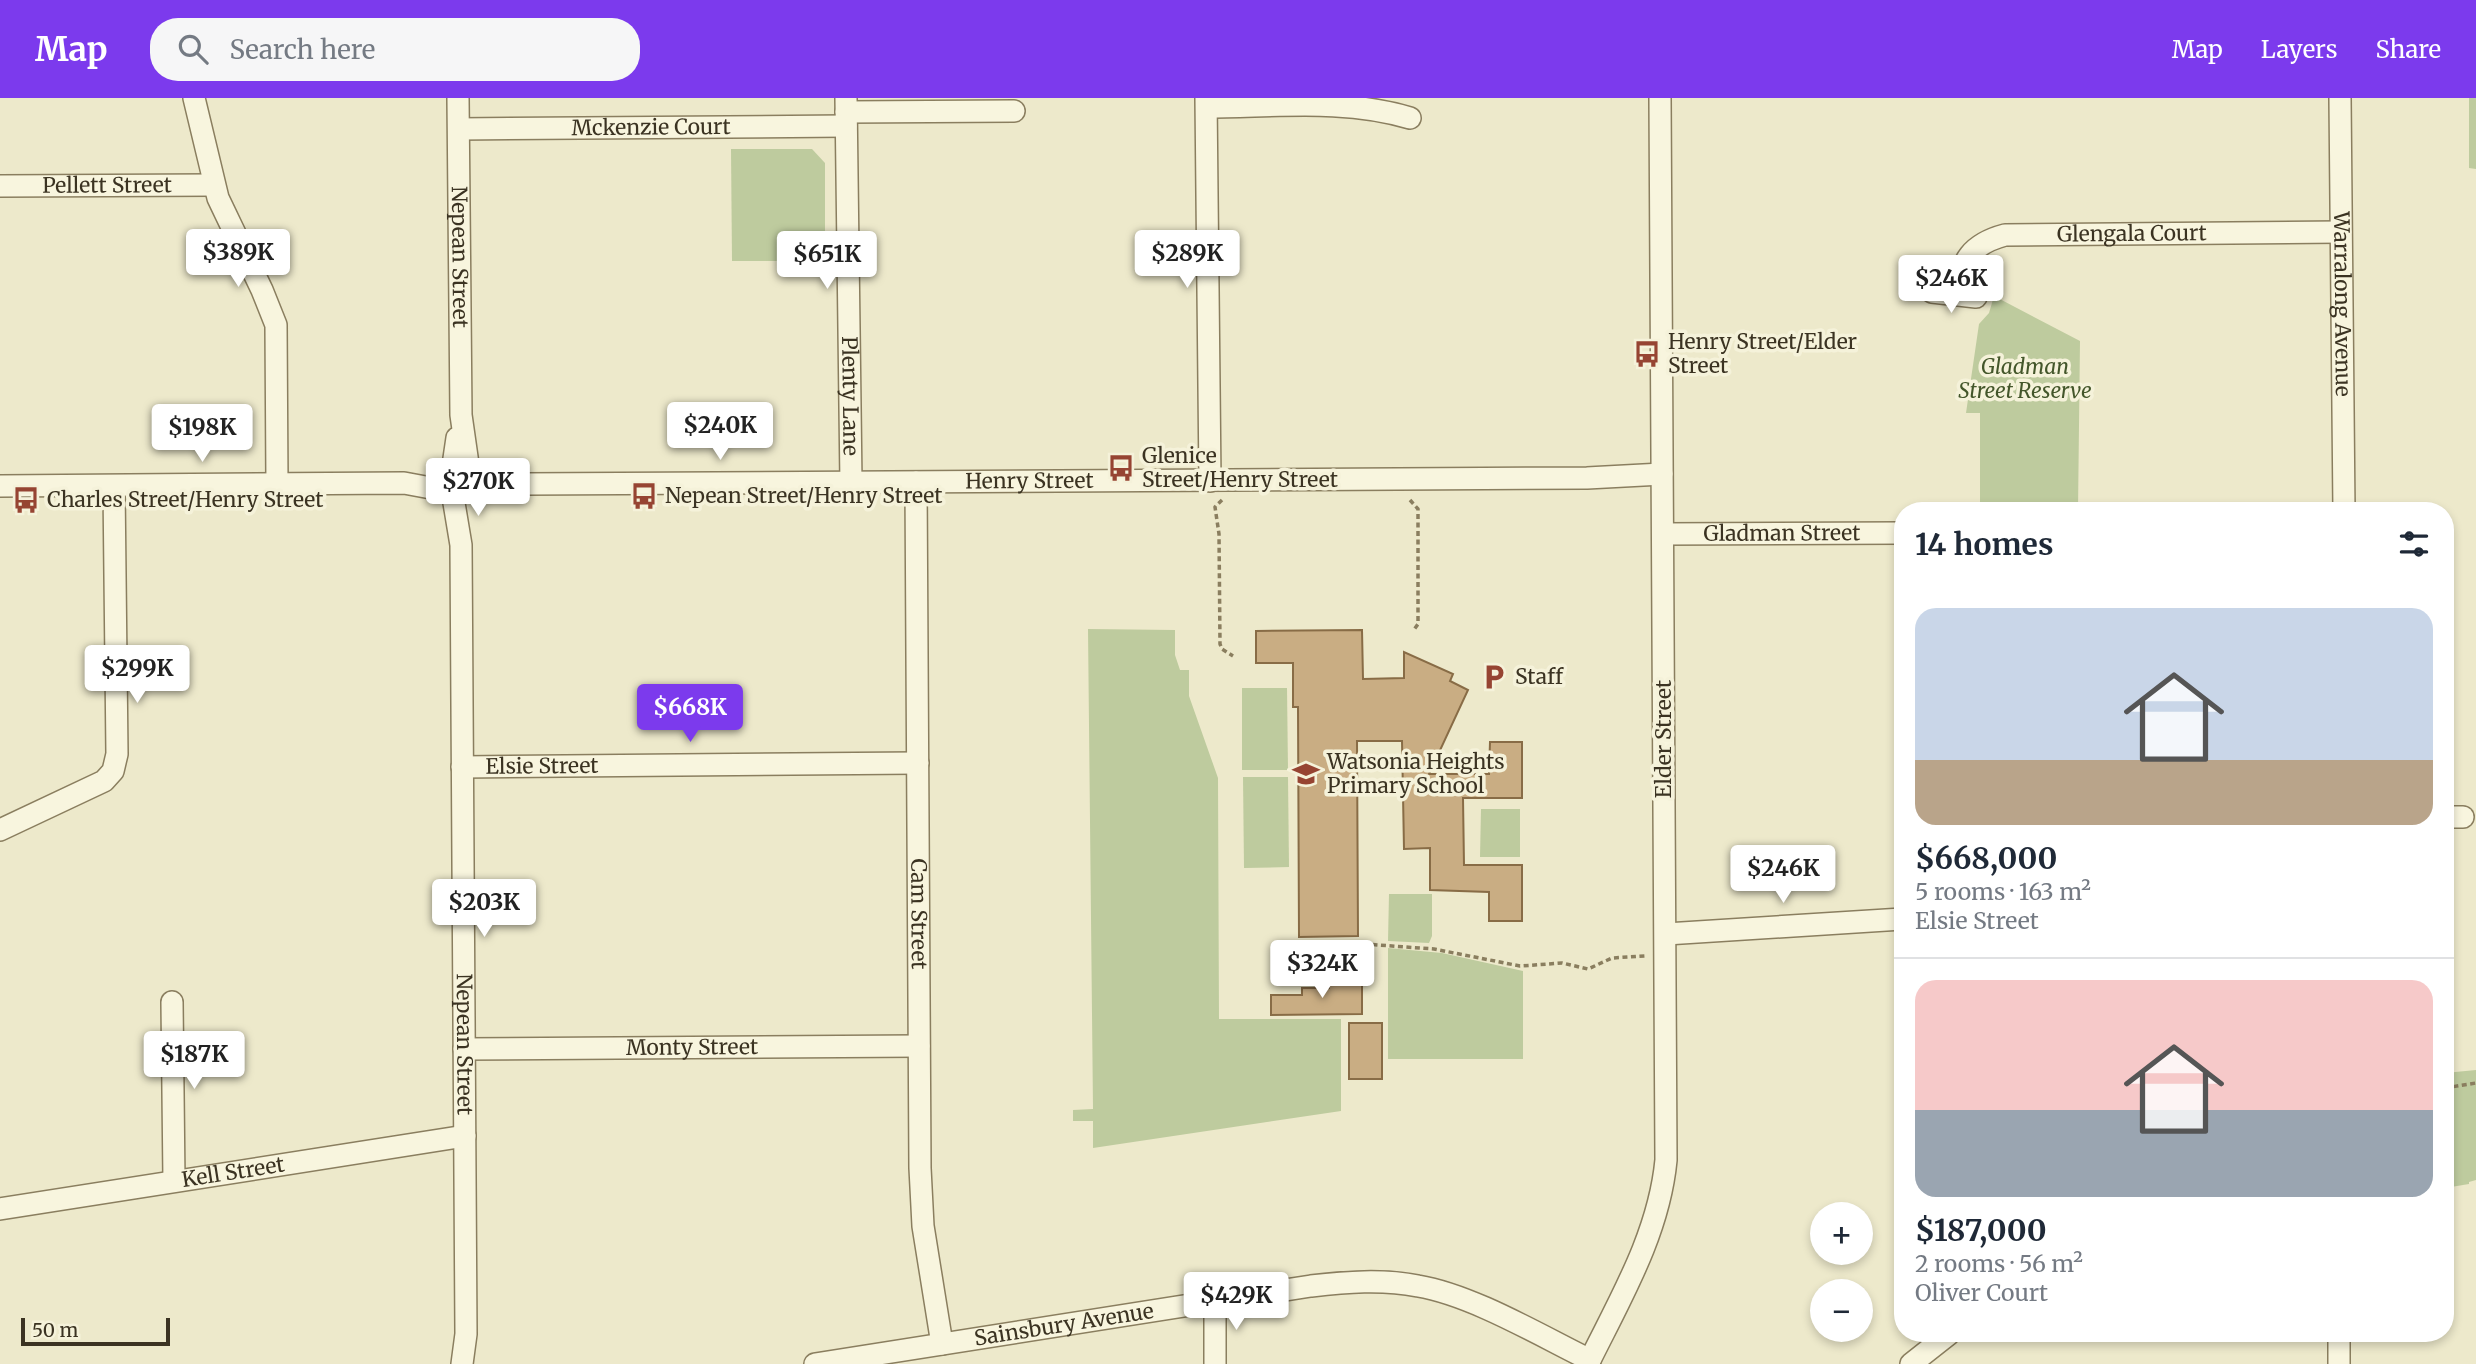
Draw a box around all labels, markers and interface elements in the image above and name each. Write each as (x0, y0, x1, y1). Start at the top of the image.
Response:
search box (150, 18, 640, 81)
text: Map (35, 29, 108, 70)
icon: search (174, 30, 212, 68)
text: Search here (230, 33, 375, 66)
text: Map (2172, 34, 2223, 65)
text: Layers (2261, 34, 2337, 65)
text: Share (2375, 34, 2441, 65)
street label: Mckenzie Court (571, 113, 731, 141)
street label: Pellett Street (42, 171, 172, 199)
street label: Nepean Street (446, 186, 474, 328)
street label: Warralong Avenue (2328, 210, 2357, 397)
street label: Glengala Court (2057, 219, 2207, 248)
pin: $389K (189, 230, 287, 289)
pin: $289K (1138, 230, 1236, 290)
pin: $651K (778, 232, 876, 291)
text: $389K (202, 237, 274, 266)
text: $289K (1151, 238, 1223, 267)
text: $651K (793, 239, 861, 268)
pin: $246K (1902, 256, 2000, 315)
text: $246K (1914, 263, 1988, 292)
place label: Henry Street/Elder Street (1668, 328, 1857, 379)
street label: Plenty Lane (836, 336, 865, 456)
bus stop icon: Henry Street/Elder Street (1632, 339, 1662, 369)
park label: Gladman Street Reserve (1958, 353, 2092, 404)
pin: $240K (671, 402, 769, 462)
pin: $198K (153, 404, 251, 464)
text: $240K (683, 410, 757, 439)
text: $198K (168, 412, 236, 441)
place label: Glenice Street/Henry Street (1142, 442, 1338, 493)
bus stop icon: Glenice Street/Henry Street (1106, 453, 1136, 483)
pin: $270K (429, 458, 527, 518)
text: $270K (442, 466, 514, 495)
street label: Henry Street (965, 467, 1094, 495)
bus stop icon: Nepean Street/Henry Street (629, 481, 659, 511)
place label: Nepean Street/Henry Street (665, 482, 942, 509)
bus stop icon: Charles Street/Henry Street (11, 485, 41, 515)
place label: Charles Street/Henry Street (47, 486, 324, 513)
street label: Gladman Street (1703, 519, 1861, 547)
text: 14 homes (1915, 525, 2053, 563)
icon: filters (2395, 525, 2433, 563)
pin: $299K (88, 646, 186, 705)
text: $299K (101, 653, 173, 682)
icon: home (2111, 654, 2237, 780)
parking icon: Staff (1479, 662, 1509, 692)
place label: Staff (1515, 663, 1564, 690)
street label: Elder Street (1650, 680, 1677, 798)
pin: $668K (641, 684, 739, 744)
text: $668K (653, 692, 727, 721)
place label: Watsonia Heights Primary School (1326, 748, 1505, 799)
street label: Elsie Street (485, 752, 599, 780)
school or university icon: Watsonia Heights Primary School (1291, 759, 1321, 789)
text: $668,000 (1915, 839, 2057, 877)
pin: $246K (1734, 846, 1832, 905)
text: $246K (1746, 853, 1820, 882)
street label: Cam Street (905, 858, 933, 970)
text: 5 rooms · 163 m² (1915, 877, 2091, 906)
pin: $203K (435, 880, 533, 939)
text: $203K (448, 887, 520, 916)
text: Elsie Street (1915, 906, 2039, 935)
pin: $324K (1273, 940, 1371, 1000)
text: $324K (1286, 948, 1358, 977)
street label: Nepean Street (451, 973, 479, 1115)
icon: home (2111, 1026, 2237, 1152)
pin: $187K (145, 1032, 243, 1091)
street label: Monty Street (626, 1033, 758, 1061)
text: $187K (160, 1039, 228, 1068)
street label: Kell Street (180, 1151, 286, 1193)
map controls (1810, 1202, 1873, 1342)
button: + (1810, 1202, 1873, 1265)
text: $187,000 (1915, 1211, 2047, 1249)
text: 2 rooms · 56 m² (1915, 1249, 2083, 1278)
pin: $429K (1187, 1272, 1285, 1332)
text: Oliver Court (1915, 1278, 2048, 1307)
button: − (1810, 1279, 1873, 1342)
text: $429K (1200, 1280, 1272, 1309)
street label: Sainsbury Avenue (972, 1297, 1156, 1352)
scale bar (21, 1315, 170, 1347)
text: 50 m (32, 1318, 78, 1342)

